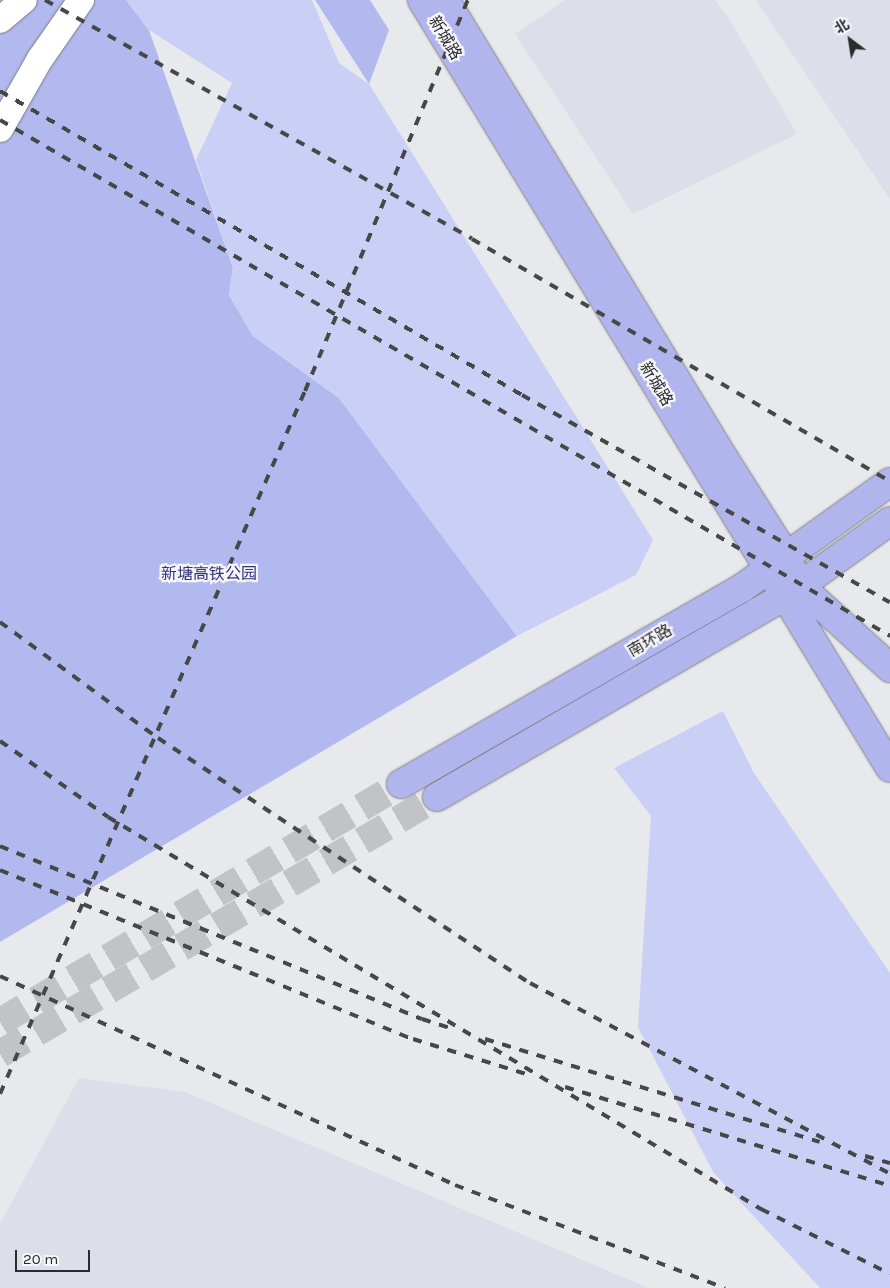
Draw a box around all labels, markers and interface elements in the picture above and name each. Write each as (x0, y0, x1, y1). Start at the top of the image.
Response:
street label: 新城路 (424, 12, 466, 64)
north arrow (825, 15, 875, 65)
text: 北 (832, 16, 852, 38)
street label: 新城路 (635, 358, 677, 410)
park label: 新塘高铁公园 (161, 564, 257, 584)
street label: 南环路 (624, 621, 676, 661)
scale bar (18, 1240, 92, 1272)
text: 20 m (23, 1250, 58, 1268)

